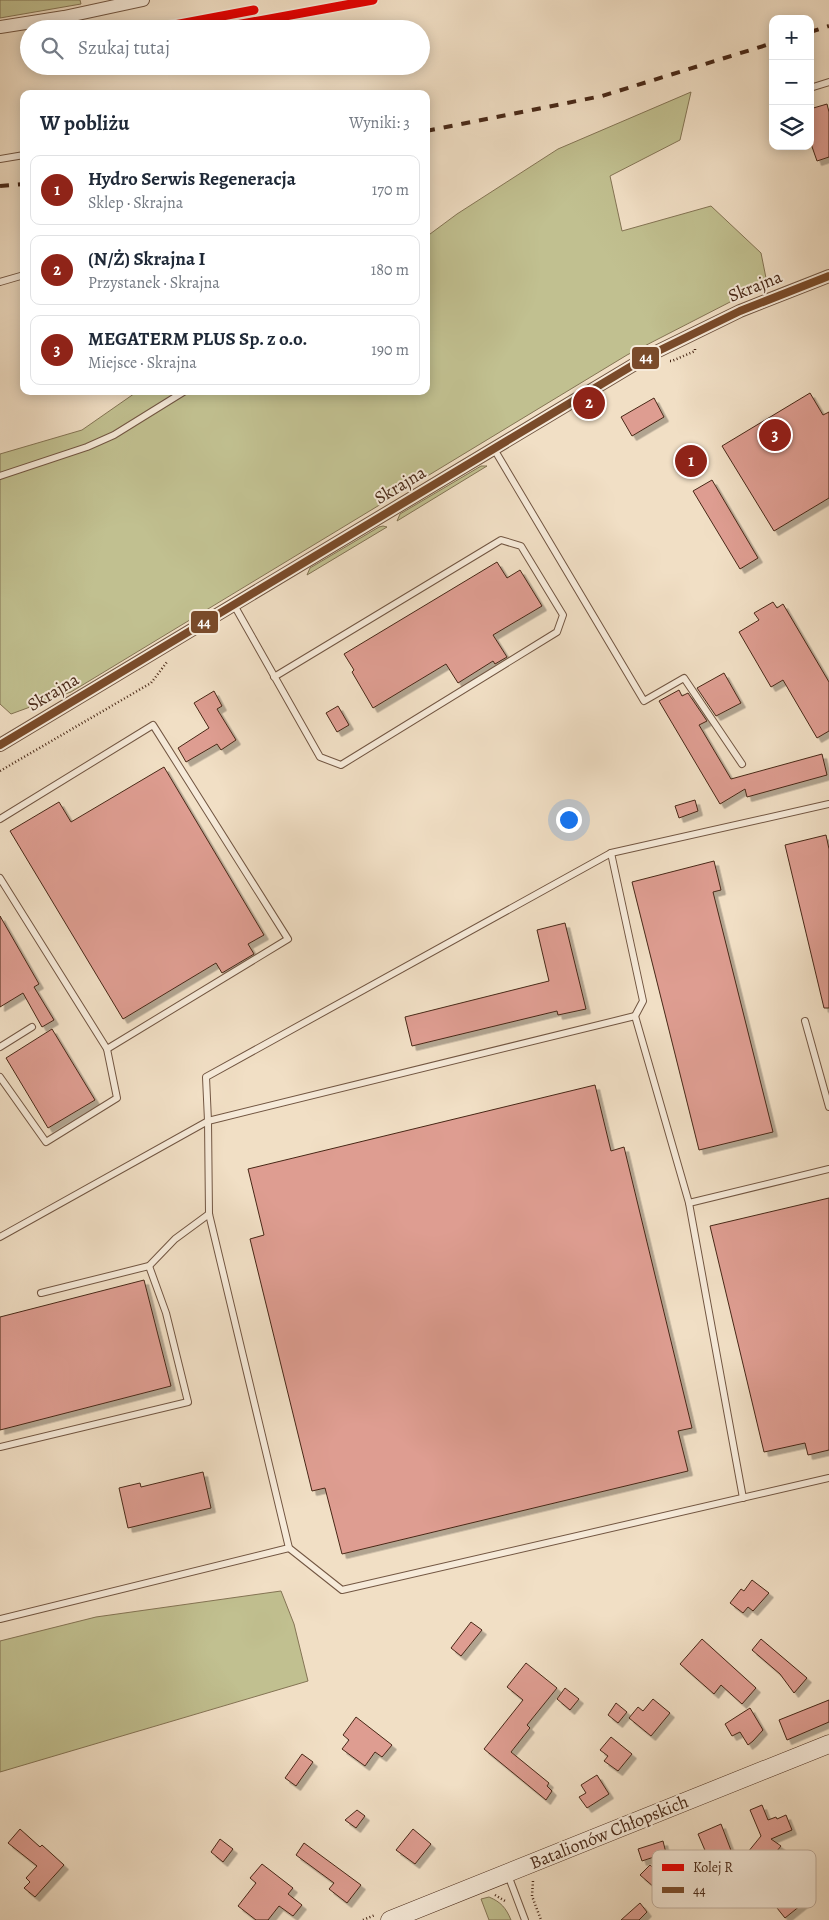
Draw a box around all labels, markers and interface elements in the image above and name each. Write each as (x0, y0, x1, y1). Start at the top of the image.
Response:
map controls (769, 15, 814, 150)
button: + (769, 15, 814, 60)
search box (20, 20, 430, 75)
icon: search (38, 34, 66, 62)
text: Szukaj tutaj (78, 35, 170, 61)
button: − (769, 60, 814, 105)
button: layers (769, 105, 814, 150)
text: W pobliżu (40, 109, 129, 137)
text: Wyniki: 3 (349, 112, 410, 134)
text: Hydro Serwis Regeneracja (88, 166, 296, 192)
text: 1 (54, 179, 60, 201)
text: 170 m (372, 179, 409, 201)
text: Sklep · Skrajna (88, 192, 183, 214)
text: (N/Ż) Skrajna I (88, 246, 205, 272)
text: 2 (53, 259, 61, 281)
text: 180 m (371, 259, 409, 281)
street label: Skrajna (724, 264, 786, 308)
text: Przystanek · Skrajna (88, 272, 220, 294)
text: MEGATERM PLUS Sp. z o.o. (88, 326, 308, 352)
text: 3 (54, 339, 60, 361)
text: 190 m (371, 339, 409, 361)
line badge: 44 (631, 346, 660, 370)
text: 44 (639, 348, 653, 367)
text: Miejsce · Skrajna (88, 352, 197, 374)
pin: 2 (573, 384, 605, 422)
pin: 3 (759, 416, 791, 454)
pin: 1 (675, 442, 707, 480)
street label: Skrajna (370, 460, 431, 510)
line badge: 44 (190, 610, 219, 634)
text: 44 (197, 613, 211, 632)
street label: Skrajna (23, 667, 84, 717)
your location (556, 807, 582, 833)
street label: Batalionów Chłopskich (526, 1789, 692, 1875)
legend (652, 1850, 816, 1908)
text: Kolej R (693, 1858, 733, 1877)
text: 44 (693, 1881, 706, 1900)

